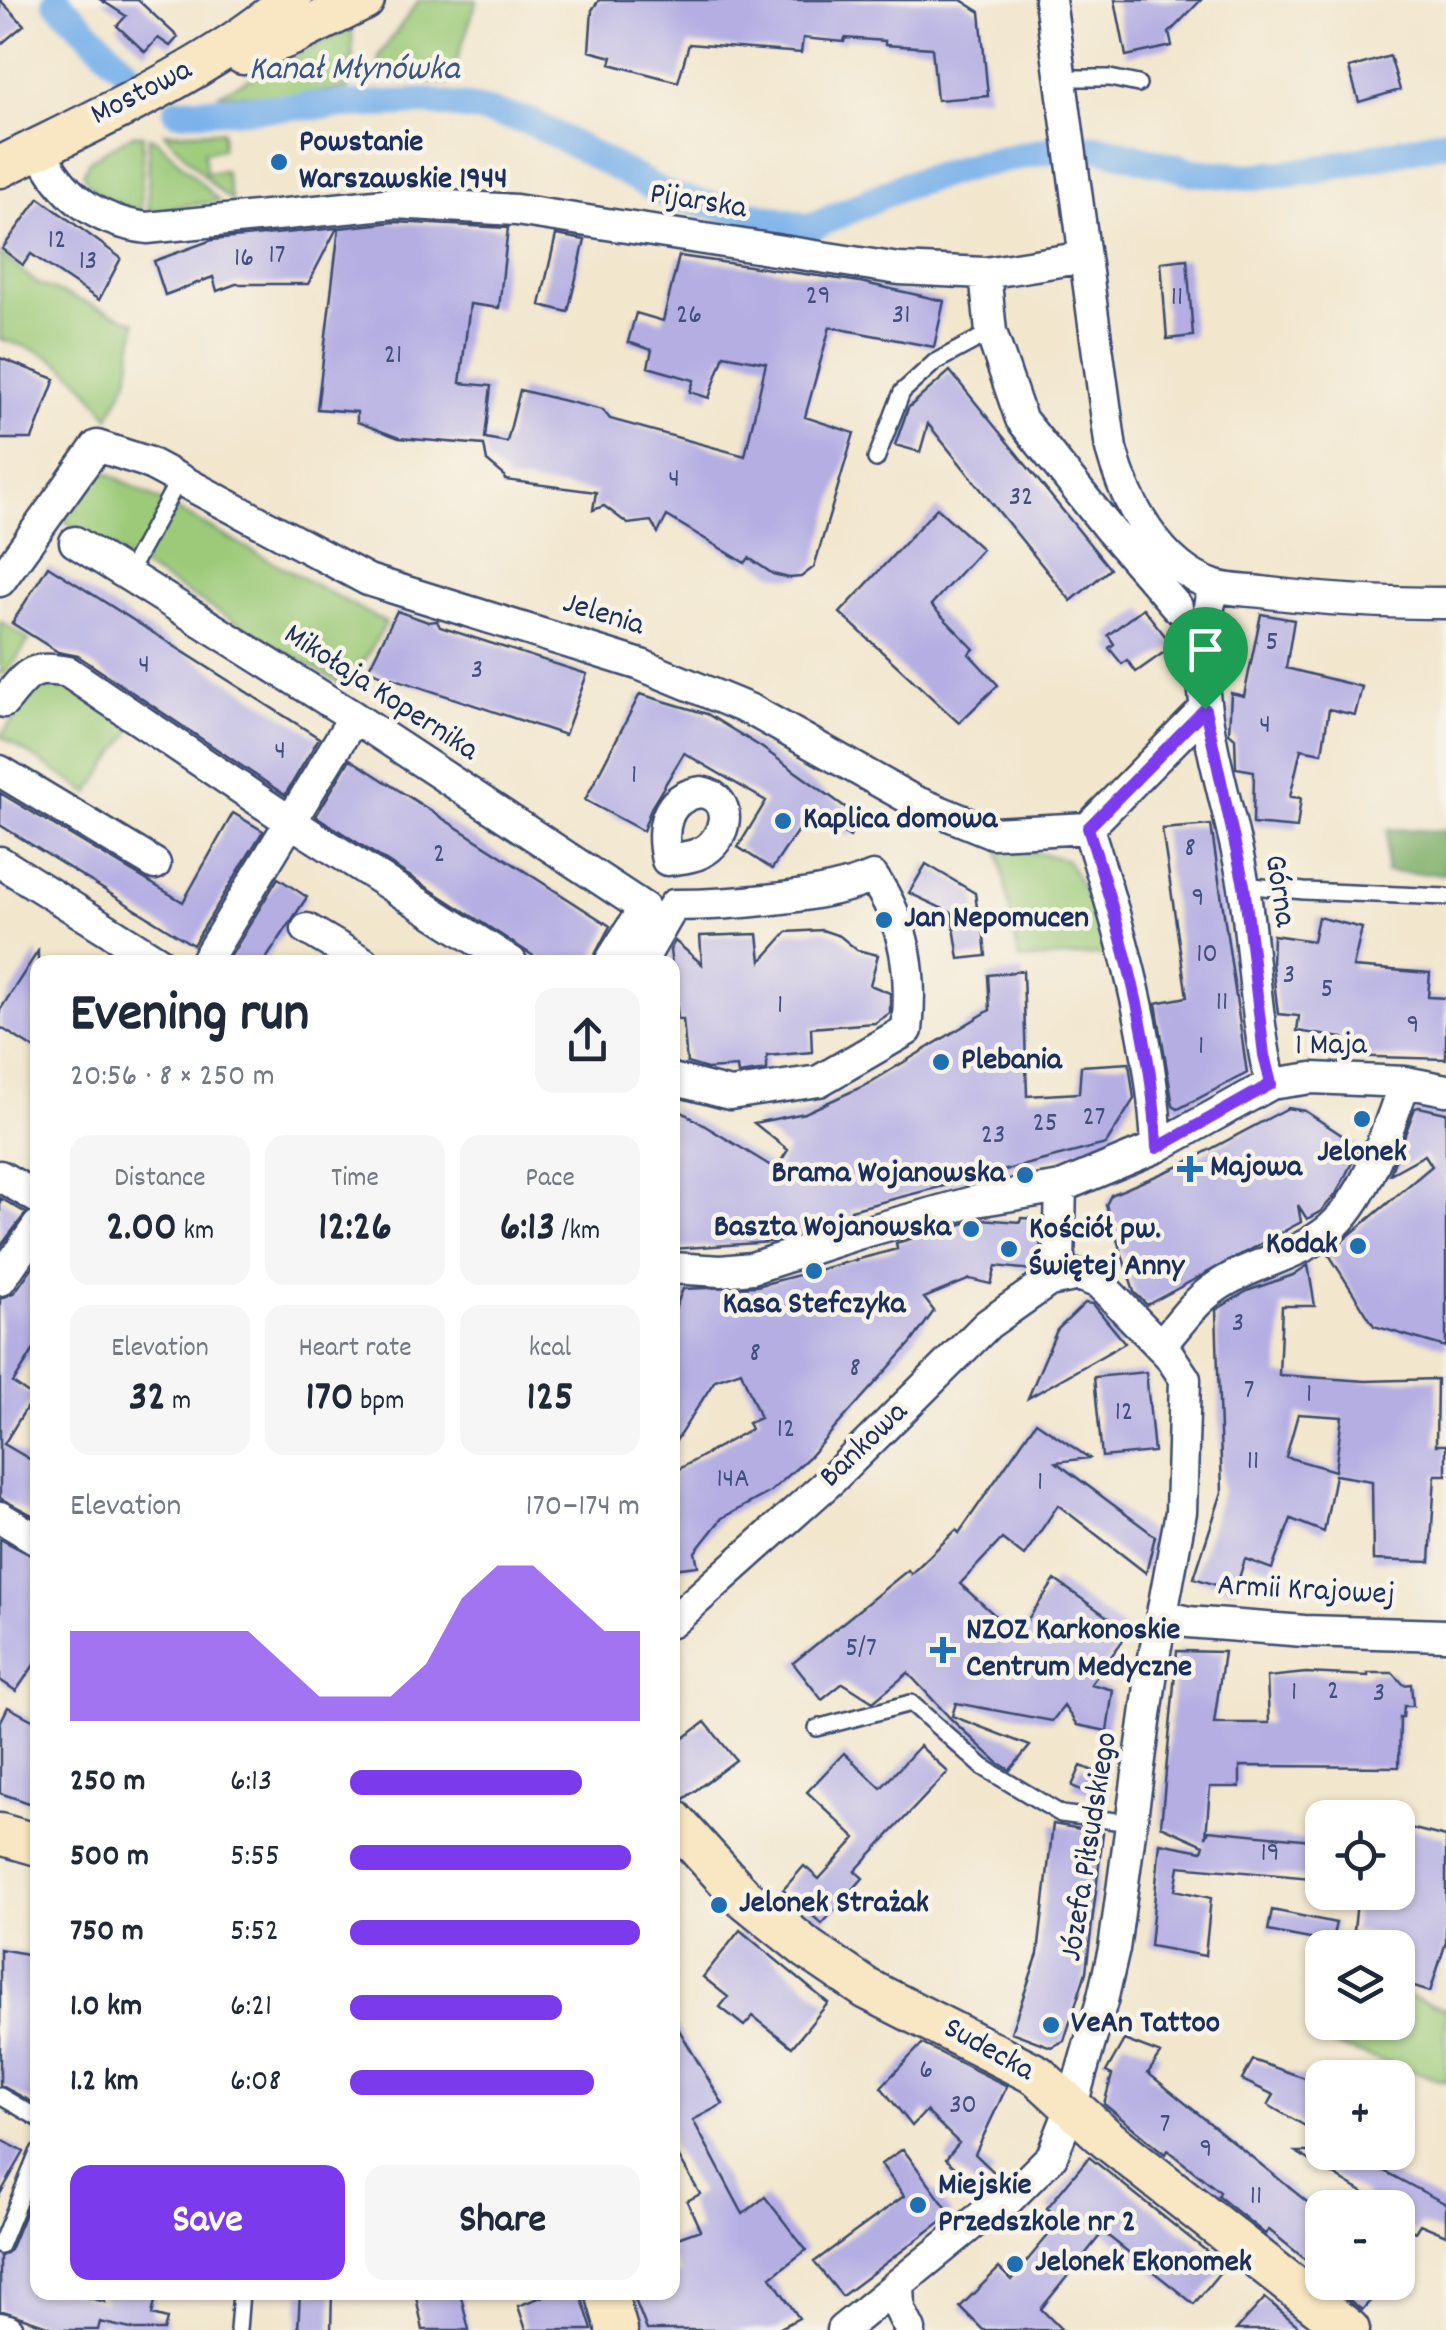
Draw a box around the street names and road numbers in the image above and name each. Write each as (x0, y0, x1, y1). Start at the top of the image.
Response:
street label: Mostowa (83, 49, 201, 139)
street label: Pijarska (646, 173, 751, 233)
street label: Jelenia (557, 582, 650, 650)
street label: Mikołaja Kopernika (273, 614, 487, 775)
street label: Górna (1250, 852, 1307, 931)
street label: 1 Maja (1295, 1023, 1368, 1071)
street label: Bankowa (810, 1391, 921, 1500)
street label: Armii Krajowej (1216, 1564, 1396, 1620)
street label: Józefa Piłsudskiego (1050, 1729, 1132, 1965)
street label: Sudecka (934, 2007, 1043, 2095)

